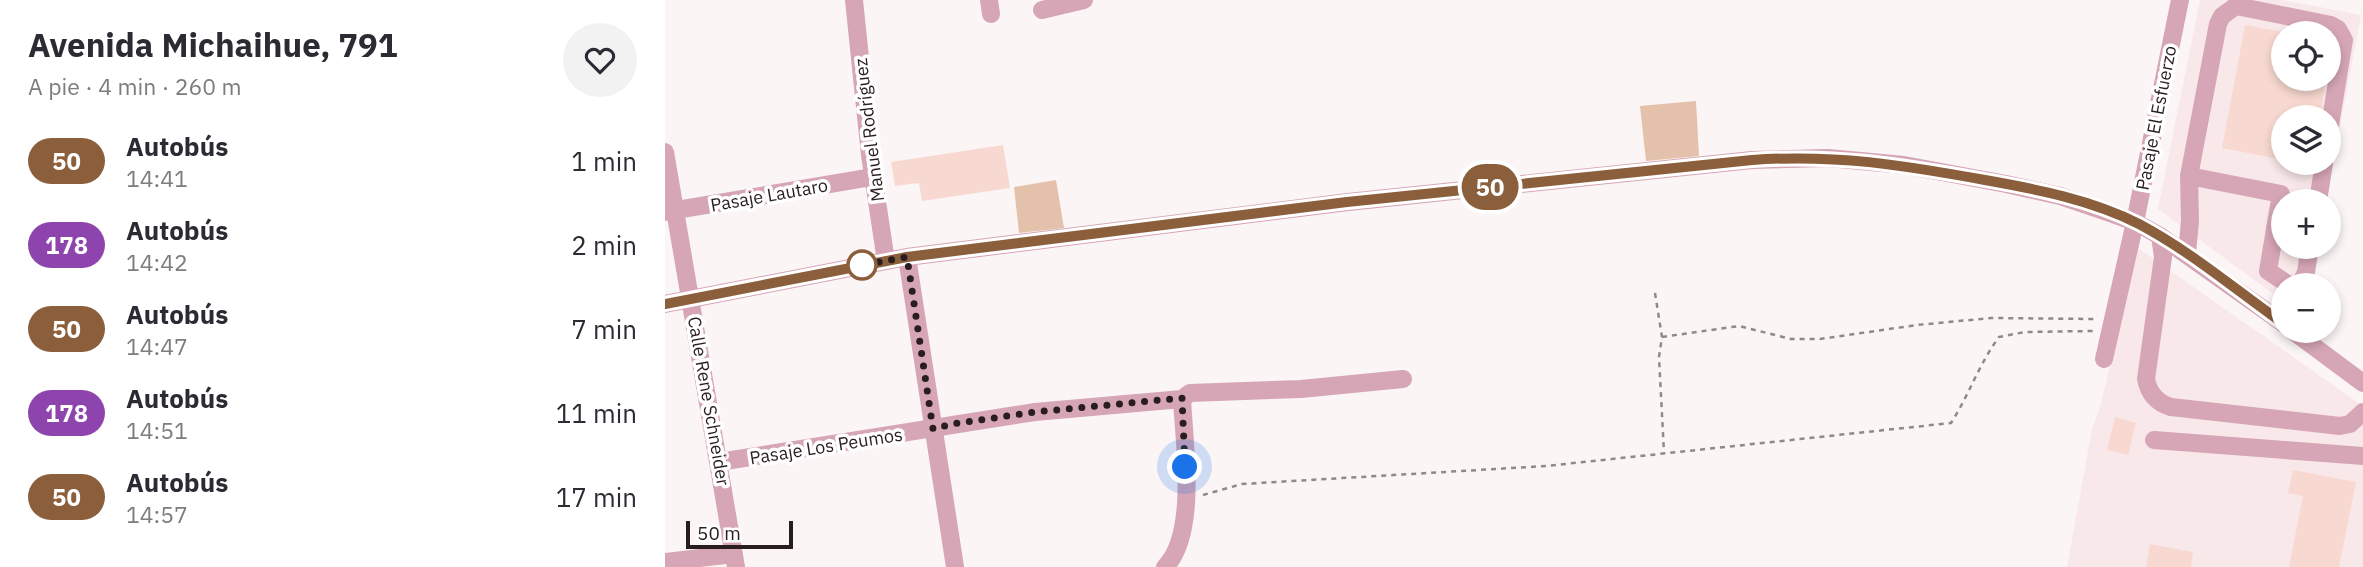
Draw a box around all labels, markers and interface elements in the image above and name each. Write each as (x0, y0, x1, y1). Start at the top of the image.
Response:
map controls (2271, 21, 2341, 343)
button: locate (2271, 21, 2341, 91)
text: Avenida Michaihue, 791 (28, 23, 398, 66)
button: heart (563, 23, 637, 97)
street label: Pasaje El Esfuerzo (2131, 44, 2181, 192)
street label: Manuel Rodríguez (849, 57, 889, 203)
text: A pie · 4 min · 260 m (28, 71, 242, 101)
button: layers (2271, 105, 2341, 175)
text: Autobús (126, 129, 228, 163)
text: 1 min (571, 144, 637, 178)
text: 50 (52, 145, 81, 177)
text: 14:41 (126, 163, 188, 193)
line badge: 50 (1459, 164, 1521, 210)
text: 50 (1476, 171, 1504, 203)
street label: Pasaje Lautaro (709, 173, 829, 217)
button: + (2271, 189, 2341, 259)
text: Autobús (126, 213, 228, 247)
text: 2 min (571, 228, 637, 262)
text: 178 (45, 229, 88, 261)
text: 14:42 (126, 247, 188, 277)
unlabelled marker (847, 250, 877, 280)
button: − (2271, 273, 2341, 343)
text: Autobús (126, 297, 228, 331)
text: 7 min (571, 312, 637, 346)
text: 50 (52, 313, 81, 345)
street label: Calle Rene Schneider (683, 315, 735, 488)
text: 14:47 (126, 331, 188, 361)
text: Autobús (126, 381, 228, 415)
text: 11 min (556, 396, 637, 430)
text: 178 (45, 397, 88, 429)
text: 14:51 (126, 415, 188, 445)
street label: Pasaje Los Peumos (748, 423, 904, 469)
your location (1167, 449, 1202, 484)
text: Autobús (126, 465, 228, 499)
text: 17 min (556, 480, 637, 514)
text: 50 (52, 481, 81, 513)
text: 14:57 (126, 499, 188, 529)
scale bar (686, 518, 793, 550)
text: 50 m (697, 521, 741, 545)

